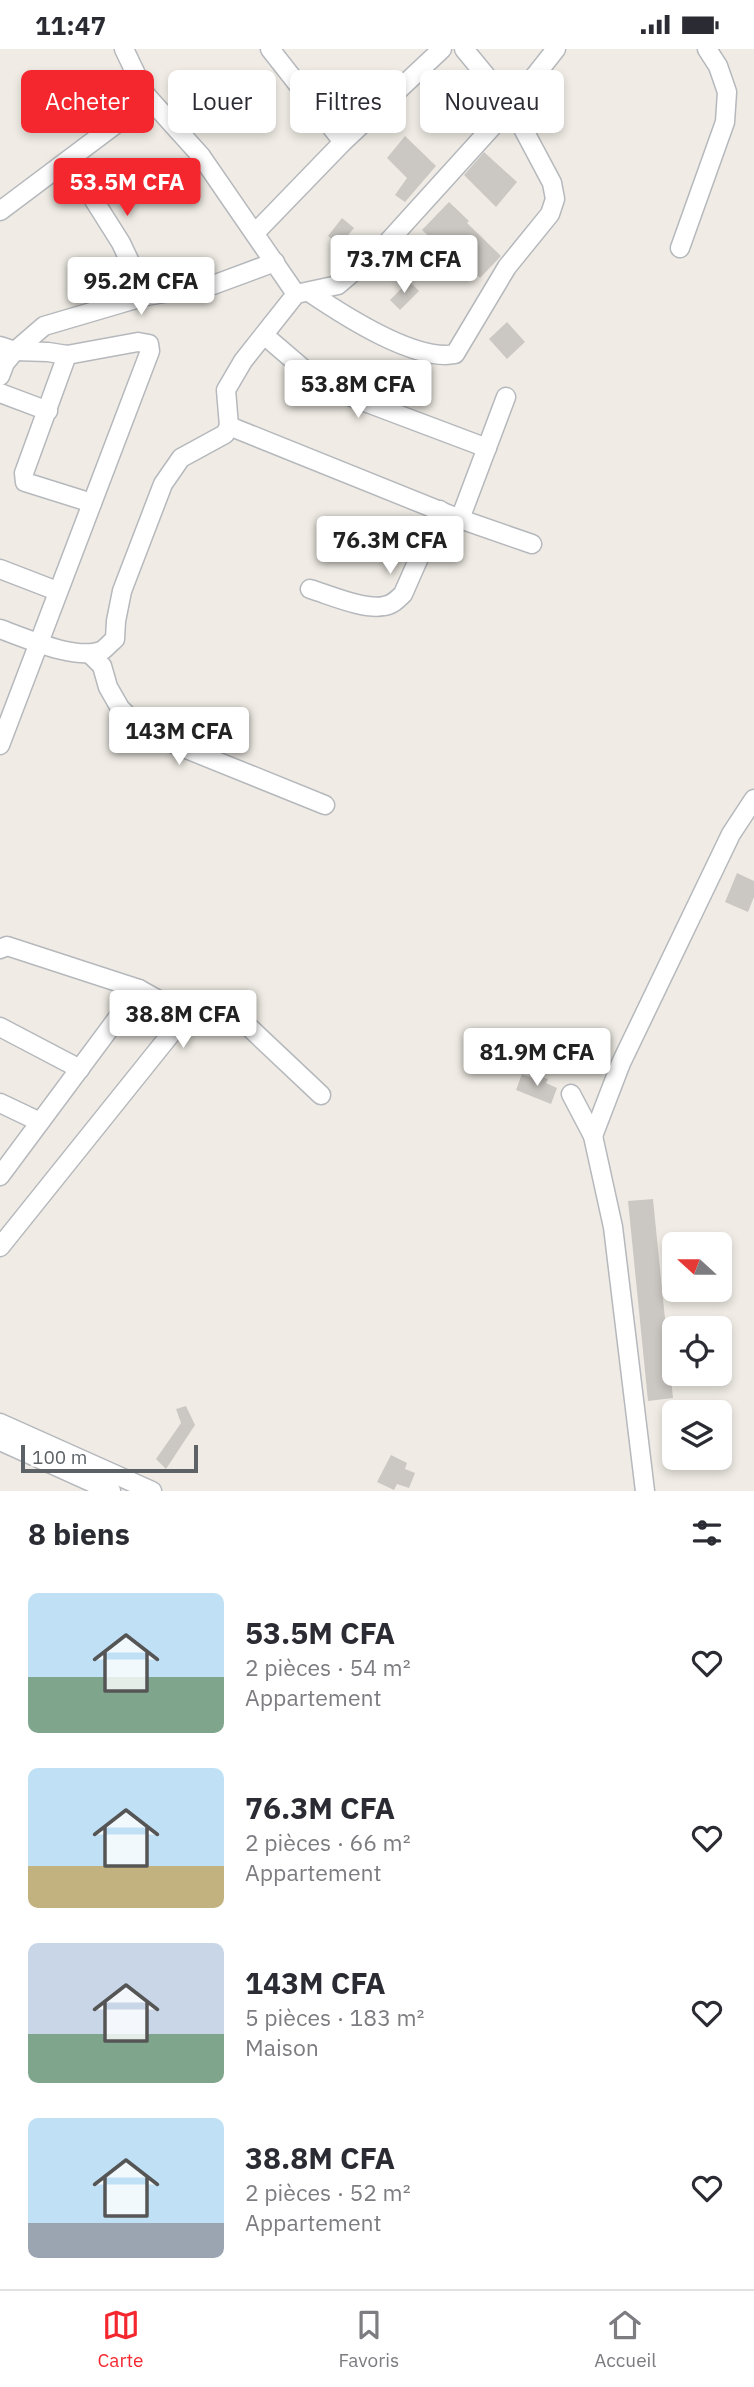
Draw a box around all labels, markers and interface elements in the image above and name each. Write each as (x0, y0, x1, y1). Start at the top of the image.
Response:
text: 11:47 (35, 8, 106, 42)
chip: Acheter (21, 70, 154, 133)
chip: Louer (168, 70, 276, 133)
chip: Filtres (290, 70, 406, 133)
chip: Nouveau (420, 70, 564, 133)
pin: 53.5M CFA (47, 159, 207, 218)
text: 53.5M CFA (70, 166, 184, 196)
pin: 73.7M CFA (324, 236, 484, 295)
text: 73.7M CFA (347, 243, 461, 273)
pin: 95.2M CFA (61, 257, 221, 317)
text: 95.2M CFA (84, 265, 198, 295)
pin: 53.8M CFA (278, 361, 438, 420)
text: 53.8M CFA (301, 368, 415, 398)
pin: 76.3M CFA (310, 517, 470, 576)
text: 76.3M CFA (333, 524, 447, 554)
pin: 143M CFA (107, 707, 251, 767)
text: 143M CFA (125, 715, 233, 745)
pin: 38.8M CFA (103, 991, 263, 1050)
text: 38.8M CFA (126, 998, 240, 1028)
pin: 81.9M CFA (457, 1028, 617, 1088)
text: 81.9M CFA (480, 1036, 594, 1066)
north arrow (662, 1232, 732, 1302)
map controls (662, 1232, 732, 1470)
button: locate (662, 1316, 732, 1386)
button: layers (662, 1400, 732, 1470)
scale bar (21, 1442, 198, 1474)
text: 100 m (32, 1445, 87, 1469)
text: 8 biens (28, 1514, 130, 1553)
icon: filters (688, 1514, 726, 1552)
text: 53.5M CFA (245, 1613, 395, 1652)
icon: home (84, 1621, 168, 1705)
icon: heart (688, 1644, 726, 1682)
text: 2 pièces · 54 m² (245, 1652, 411, 1682)
text: Appartement (245, 1682, 382, 1712)
text: 76.3M CFA (245, 1788, 395, 1827)
icon: home (84, 1796, 168, 1880)
icon: heart (688, 1819, 726, 1857)
text: 2 pièces · 66 m² (245, 1827, 411, 1857)
text: Appartement (245, 1857, 382, 1887)
text: 143M CFA (245, 1963, 386, 2002)
icon: home (84, 1971, 168, 2055)
icon: heart (688, 1994, 726, 2032)
text: 5 pièces · 183 m² (245, 2002, 424, 2032)
text: Maison (245, 2032, 319, 2062)
text: 38.8M CFA (245, 2138, 395, 2177)
icon: home (84, 2146, 168, 2230)
icon: heart (688, 2169, 726, 2207)
text: 2 pièces · 52 m² (245, 2177, 411, 2207)
text: Appartement (245, 2207, 382, 2237)
tab: Carte (97, 2306, 144, 2372)
tab: Favoris (339, 2306, 399, 2372)
tab: Accueil (594, 2306, 656, 2372)

